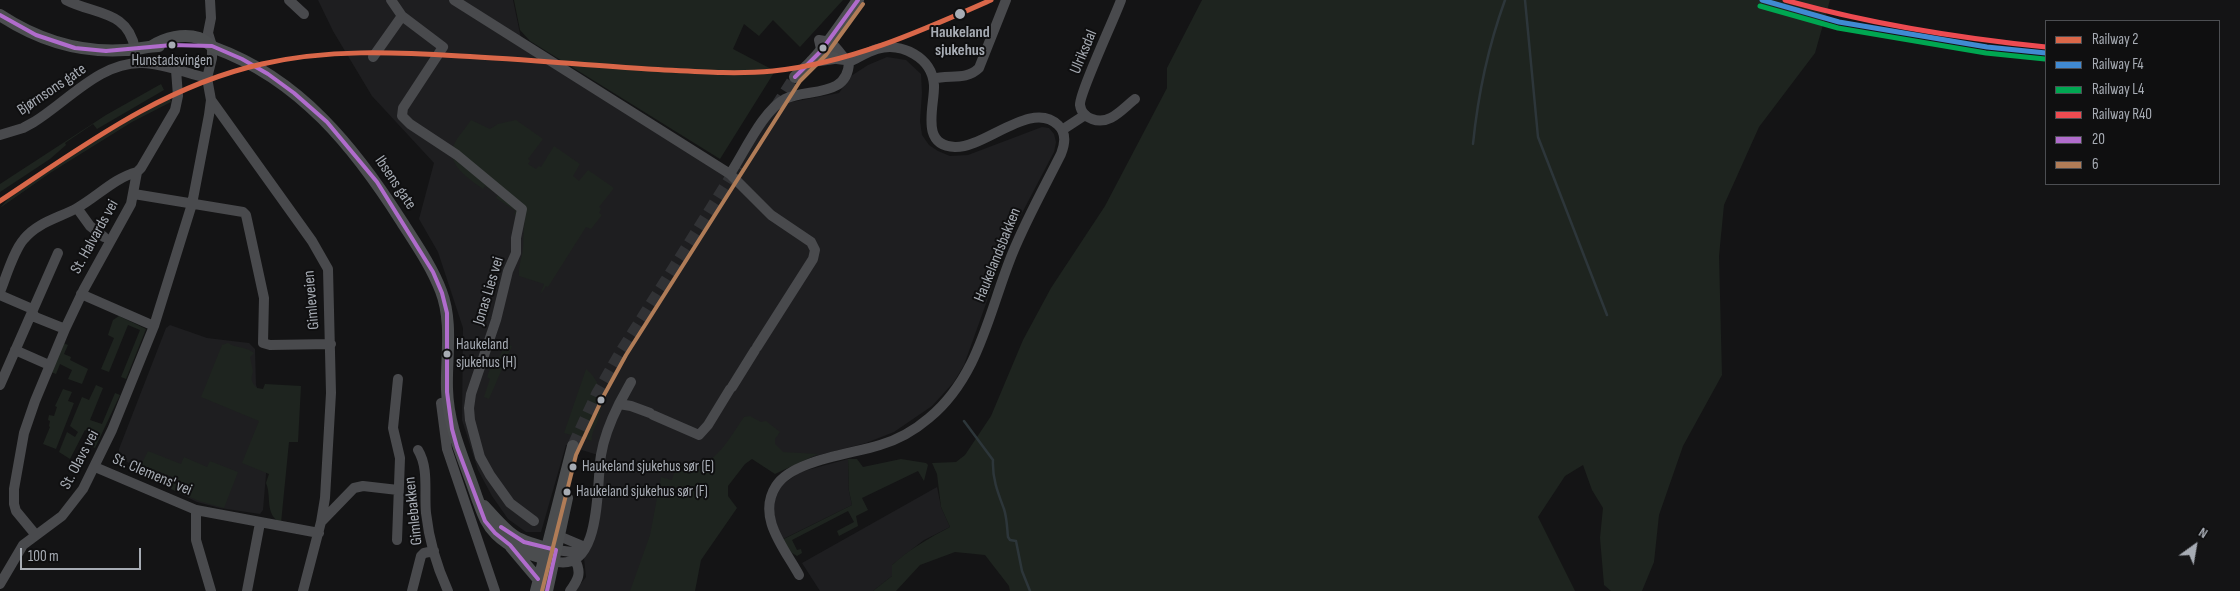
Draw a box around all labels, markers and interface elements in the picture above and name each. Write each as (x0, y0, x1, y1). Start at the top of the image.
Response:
marker: Haukeland sjukehus (953, 7, 967, 21)
legend (2045, 20, 2220, 185)
place label: Haukeland sjukehus (930, 23, 990, 61)
street label: Ulriksdal (1066, 27, 1102, 77)
text: Railway 2 (2092, 30, 2138, 49)
marker: Hunstadsvingen (167, 40, 177, 50)
unlabelled marker (818, 43, 828, 53)
place label: Hunstadsvingen (132, 52, 212, 70)
text: Railway F4 (2092, 55, 2144, 74)
street label: Bjørnsons gate (14, 60, 90, 120)
text: Railway L4 (2092, 80, 2144, 99)
text: Railway R40 (2092, 105, 2152, 124)
text: 20 (2092, 130, 2105, 149)
street label: Ibsens gate (370, 152, 420, 214)
text: 6 (2092, 155, 2099, 174)
street label: St. Halvards vei (67, 197, 123, 277)
street label: Haukelandsbakken (970, 205, 1026, 305)
street label: Jonas Lies vei (470, 255, 508, 327)
street label: Gimleveien (300, 270, 324, 330)
place label: Haukeland sjukehus (H) (456, 336, 516, 371)
marker: Haukeland sjukehus (H) (442, 349, 452, 359)
unlabelled marker (596, 395, 606, 405)
street label: St. Olavs vei (56, 427, 104, 493)
street label: St. Clemens' vei (109, 450, 195, 500)
place label: Haukeland sjukehus sør (E) (582, 458, 714, 476)
marker: Haukeland sjukehus sør (E) (568, 462, 578, 472)
street label: Gimlebakken (401, 476, 427, 546)
place label: Haukeland sjukehus sør (F) (576, 483, 708, 501)
marker: Haukeland sjukehus sør (F) (562, 487, 572, 497)
north arrow (2170, 521, 2220, 571)
text: N (2196, 524, 2211, 542)
scale bar (22, 538, 144, 570)
text: 100 m (28, 547, 59, 566)

